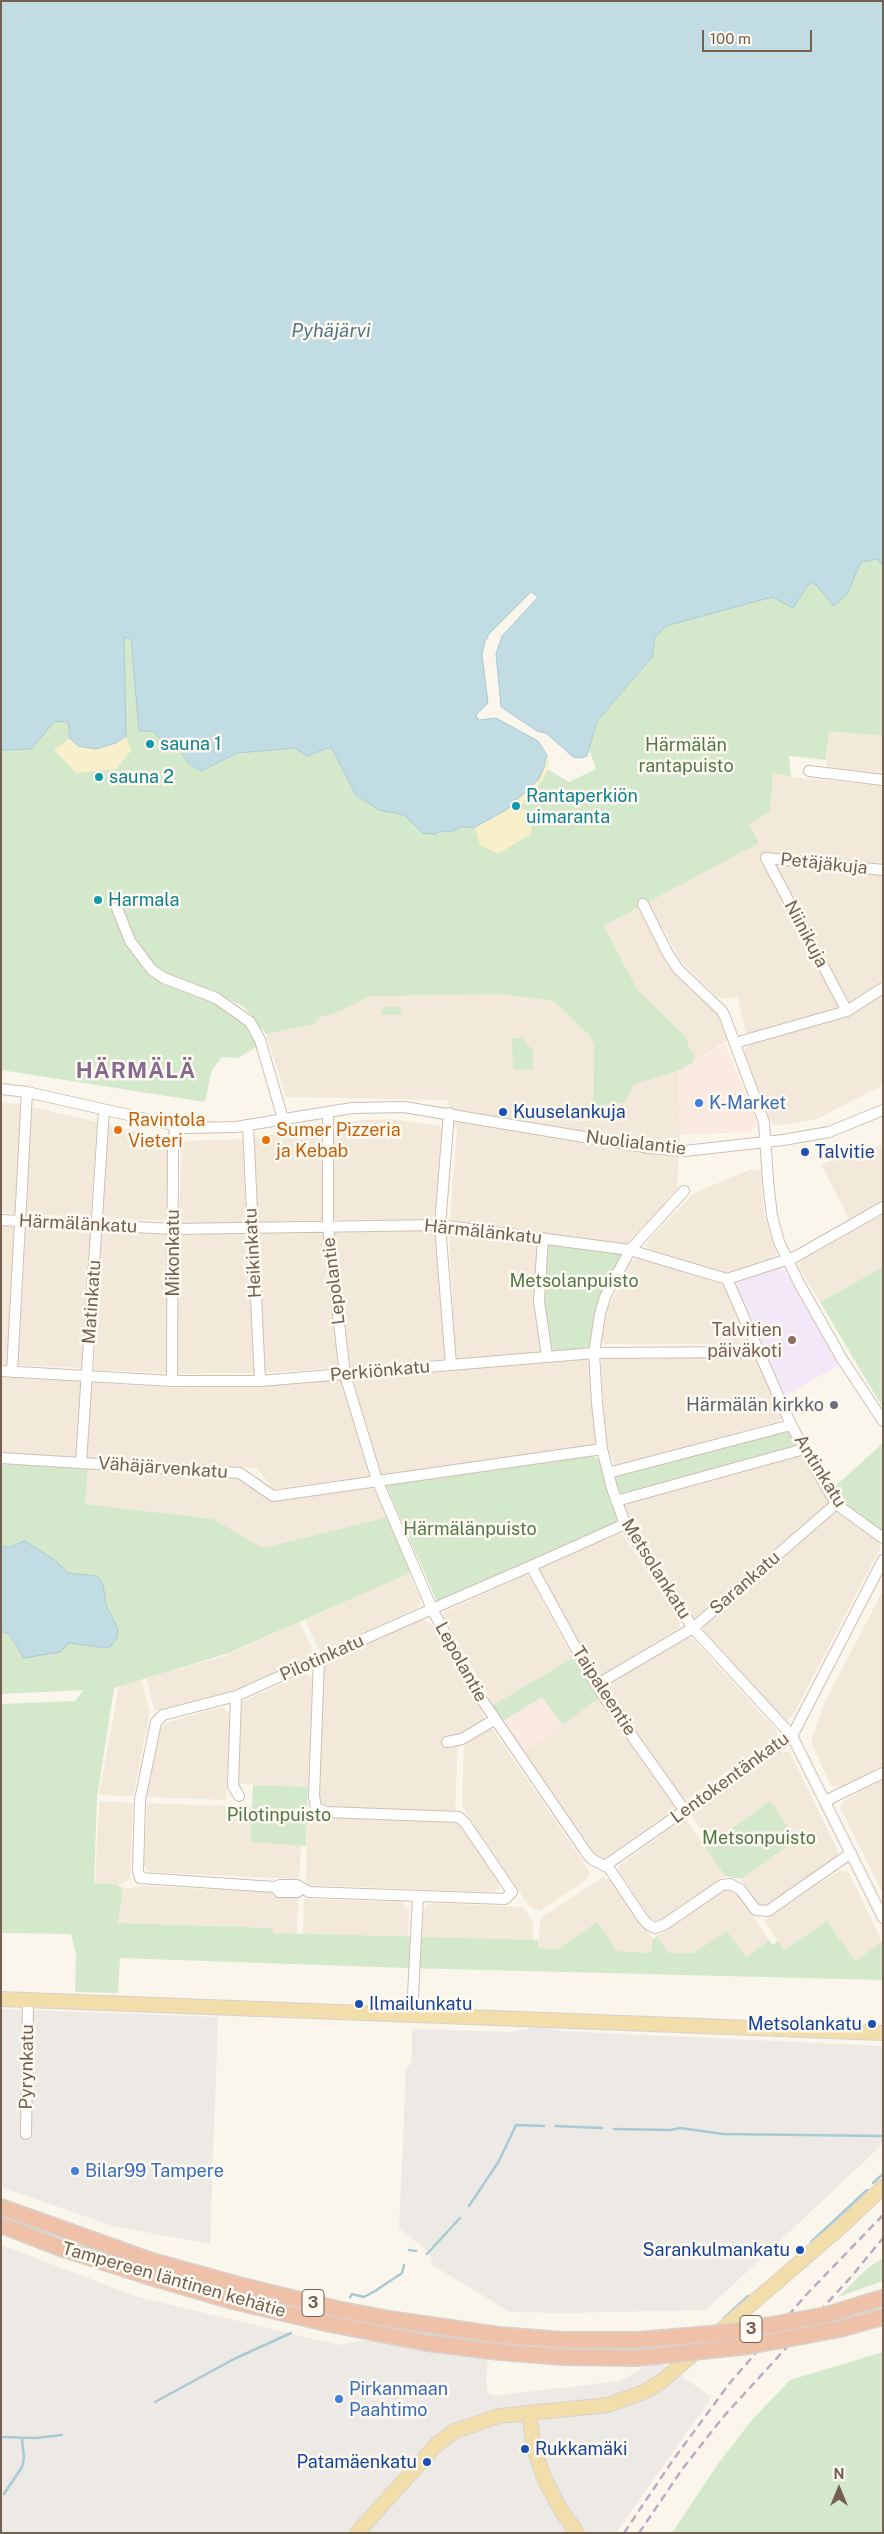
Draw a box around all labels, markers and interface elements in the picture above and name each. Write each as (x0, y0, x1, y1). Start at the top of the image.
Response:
scale bar (704, 20, 814, 52)
text: 100 m (710, 30, 751, 47)
water label: Pyhäjärvi (291, 320, 371, 342)
place label: sauna 1 (160, 733, 222, 755)
park label: Härmälän rantapuisto (638, 734, 734, 776)
marker: sauna 1 (144, 738, 156, 750)
place label: sauna 2 (109, 766, 174, 788)
marker: sauna 2 (93, 771, 105, 783)
place label: Rantaperkiön uimaranta (526, 785, 638, 828)
marker: Rantaperkiön uimaranta (510, 800, 522, 812)
street label: Petäjäkuja (779, 849, 869, 879)
place label: Harmala (108, 889, 180, 911)
marker: Harmala (92, 894, 104, 906)
street label: Niinikuja (779, 897, 833, 971)
district label: HÄRMÄLÄ (75, 1058, 197, 1084)
place label: K-Market (709, 1092, 786, 1114)
marker: K-Market (693, 1097, 705, 1109)
place label: Kuuselankuja (513, 1101, 626, 1123)
marker: Kuuselankuja (497, 1106, 509, 1118)
place label: Ravintola Vieteri (128, 1109, 206, 1152)
place label: Sumer Pizzeria ja Kebab (276, 1119, 401, 1162)
marker: Ravintola Vieteri (112, 1124, 124, 1136)
street label: Nuolialantie (585, 1126, 687, 1160)
marker: Sumer Pizzeria ja Kebab (260, 1134, 272, 1146)
place label: Talvitie (815, 1141, 875, 1163)
marker: Talvitie (799, 1146, 811, 1158)
street label: Heikinkatu (240, 1207, 266, 1299)
street label: Mikonkatu (162, 1209, 184, 1297)
street label: Härmälänkatu (18, 1210, 138, 1238)
street label: Härmälänkatu (423, 1215, 543, 1249)
street label: Lepolantie (318, 1236, 350, 1326)
street label: Matinkatu (78, 1259, 106, 1345)
park label: Metsolanpuisto (509, 1270, 639, 1292)
place label: Talvitien päiväkoti (707, 1319, 782, 1362)
marker: Talvitien päiväkoti (786, 1334, 798, 1346)
street label: Perkiönkatu (329, 1356, 431, 1386)
place label: Härmälän kirkko (686, 1394, 824, 1416)
marker: Härmälän kirkko (828, 1399, 840, 1411)
street label: Antinkatu (789, 1431, 851, 1511)
street label: Vähäjärvenkatu (98, 1453, 228, 1483)
street label: Metsolankatu (617, 1515, 695, 1623)
park label: Härmälänpuisto (403, 1518, 537, 1540)
street label: Sarankatu (706, 1547, 784, 1619)
street label: Lepolantie (430, 1618, 492, 1706)
street label: Pilotinkatu (277, 1630, 367, 1686)
street label: Taipaleentie (567, 1642, 641, 1740)
street label: Lentokentänkatu (667, 1728, 793, 1828)
park label: Pilotinpuisto (227, 1804, 331, 1826)
park label: Metsonpuisto (702, 1827, 816, 1849)
place label: Ilmailunkatu (369, 1993, 472, 2015)
marker: Ilmailunkatu (353, 1998, 365, 2010)
place label: Metsolankatu (748, 2013, 862, 2035)
marker: Metsolankatu (866, 2018, 878, 2030)
street label: Pyrynkatu (15, 2024, 39, 2110)
place label: Bilar99 Tampere (85, 2160, 224, 2182)
marker: Bilar99 Tampere (69, 2165, 81, 2177)
street label: Tampereen läntinen kehätie (60, 2238, 288, 2322)
place label: Sarankulmankatu (642, 2239, 790, 2261)
marker: Sarankulmankatu (794, 2244, 806, 2256)
road number: 3 (302, 2290, 324, 2316)
road number: 3 (740, 2316, 762, 2342)
place label: Pirkanmaan Paahtimo (349, 2378, 448, 2420)
marker: Pirkanmaan Paahtimo (333, 2393, 345, 2405)
place label: Rukkamäki (535, 2438, 628, 2460)
marker: Rukkamäki (519, 2443, 531, 2455)
place label: Patamäenkatu (296, 2451, 417, 2473)
marker: Patamäenkatu (421, 2456, 433, 2468)
north arrow (814, 2464, 864, 2514)
text: N (834, 2466, 844, 2482)

